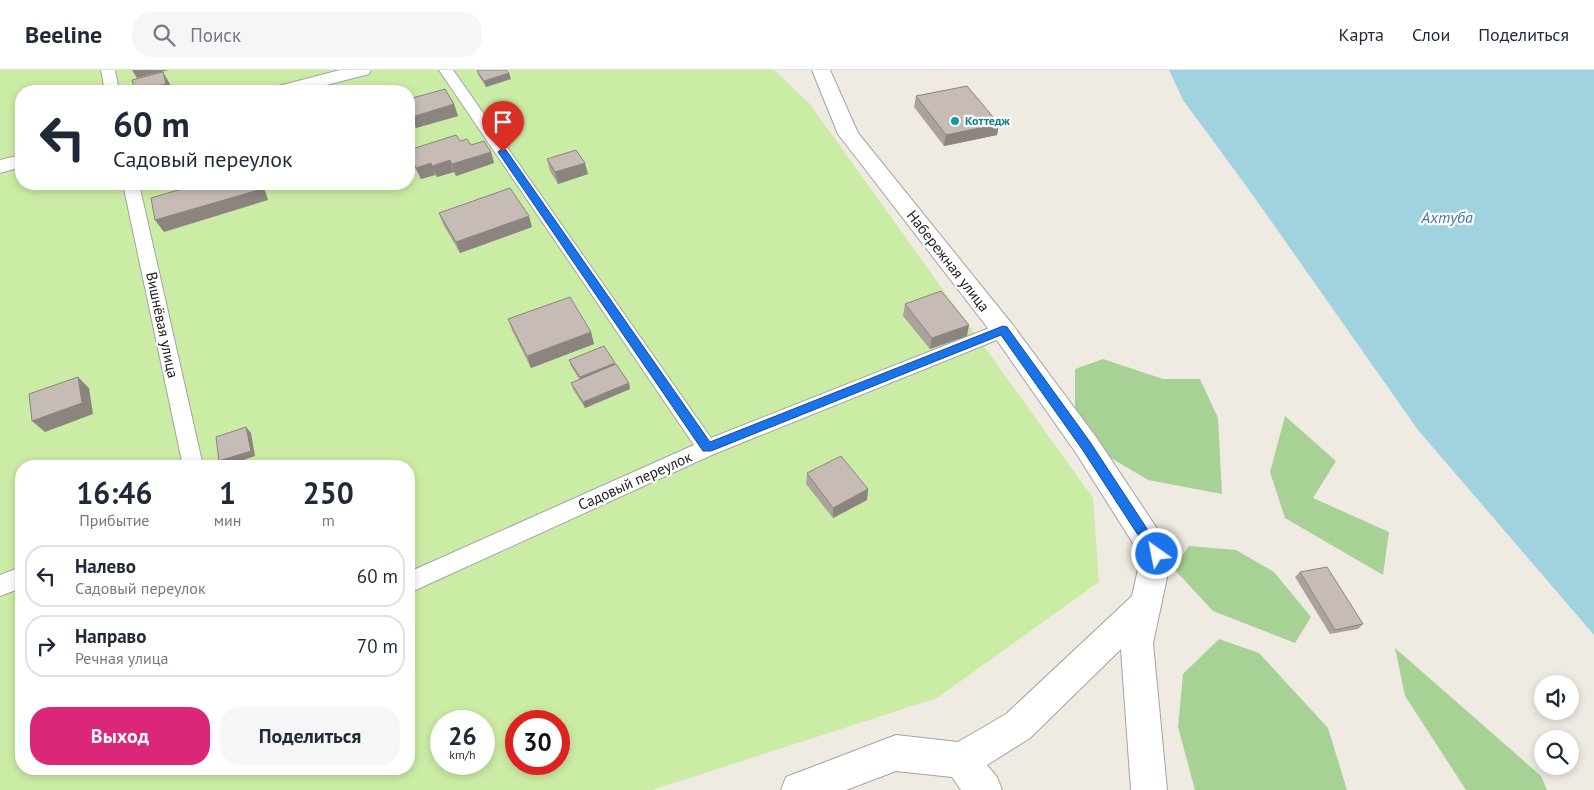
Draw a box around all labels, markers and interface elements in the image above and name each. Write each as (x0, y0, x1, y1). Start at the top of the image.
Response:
search box (132, 12, 482, 57)
text: Beeline (25, 19, 102, 50)
icon: search (150, 21, 178, 49)
text: Поиск (190, 23, 241, 47)
text: Карта (1339, 23, 1384, 46)
text: Слои (1412, 23, 1450, 46)
text: Поделиться (1478, 23, 1569, 46)
text: 60 m (113, 101, 190, 147)
pin (482, 101, 524, 152)
icon: left (30, 105, 95, 170)
icon: arrive (489, 108, 517, 136)
place label: Коттедж (965, 113, 1011, 128)
marker: Коттедж (949, 115, 961, 127)
text: Садовый переулок (113, 145, 293, 173)
street label: Набережная улица (903, 206, 994, 315)
water label: Ахтуба (1420, 207, 1473, 227)
street label: Вишнёвая улица (142, 270, 183, 380)
street label: Садовый переулок (575, 447, 695, 514)
text: 16:46 (76, 473, 152, 512)
text: 1 (219, 473, 236, 512)
text: 250 (303, 473, 354, 512)
text: Прибытие (79, 510, 150, 530)
text: мин (214, 510, 241, 530)
text: m (322, 510, 335, 530)
position arrow (1130, 527, 1182, 579)
text: Налево (75, 554, 136, 578)
icon: left (32, 562, 60, 590)
text: 60 m (357, 564, 398, 588)
text: Садовый переулок (75, 578, 206, 598)
text: Направо (75, 624, 146, 648)
icon: right (32, 632, 60, 660)
text: 70 m (357, 634, 398, 658)
text: Речная улица (75, 648, 169, 668)
map controls (1534, 675, 1579, 775)
button: sound (1534, 675, 1579, 720)
button: Выход (30, 707, 210, 765)
button: Поделиться (220, 707, 400, 765)
speed limit sign: 30 (505, 710, 570, 775)
text: 26 (448, 720, 477, 752)
button: search (1534, 730, 1579, 775)
text: km/h (449, 747, 476, 762)

